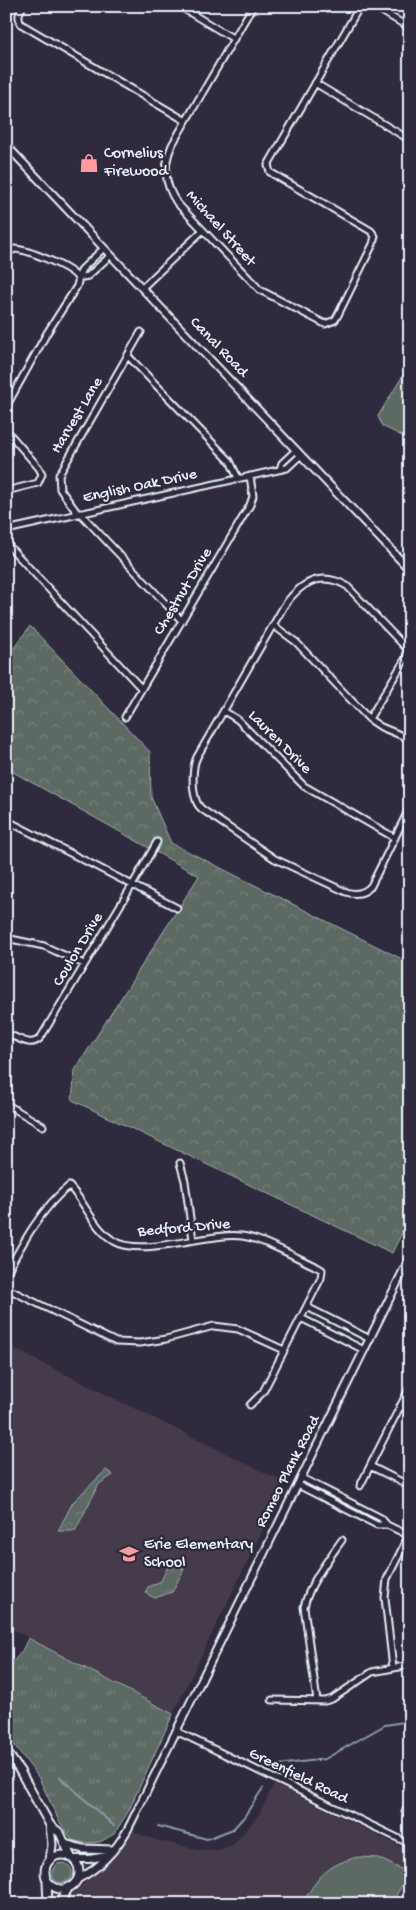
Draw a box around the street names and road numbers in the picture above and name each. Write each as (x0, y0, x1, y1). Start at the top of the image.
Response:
street label: Michael Street (181, 187, 260, 272)
street label: Canal Road (185, 314, 252, 383)
street label: Harvest Lane (48, 374, 109, 458)
street label: English Oak Drive (81, 465, 200, 508)
street label: Chestnut Drive (151, 544, 218, 639)
street label: Lauren Drive (243, 707, 315, 779)
street label: Coulon Drive (50, 909, 109, 990)
street label: Bedford Drive (136, 1215, 232, 1243)
street label: Romeo Plank Road (253, 1411, 326, 1531)
street label: Greenfield Road (245, 1745, 352, 1810)

